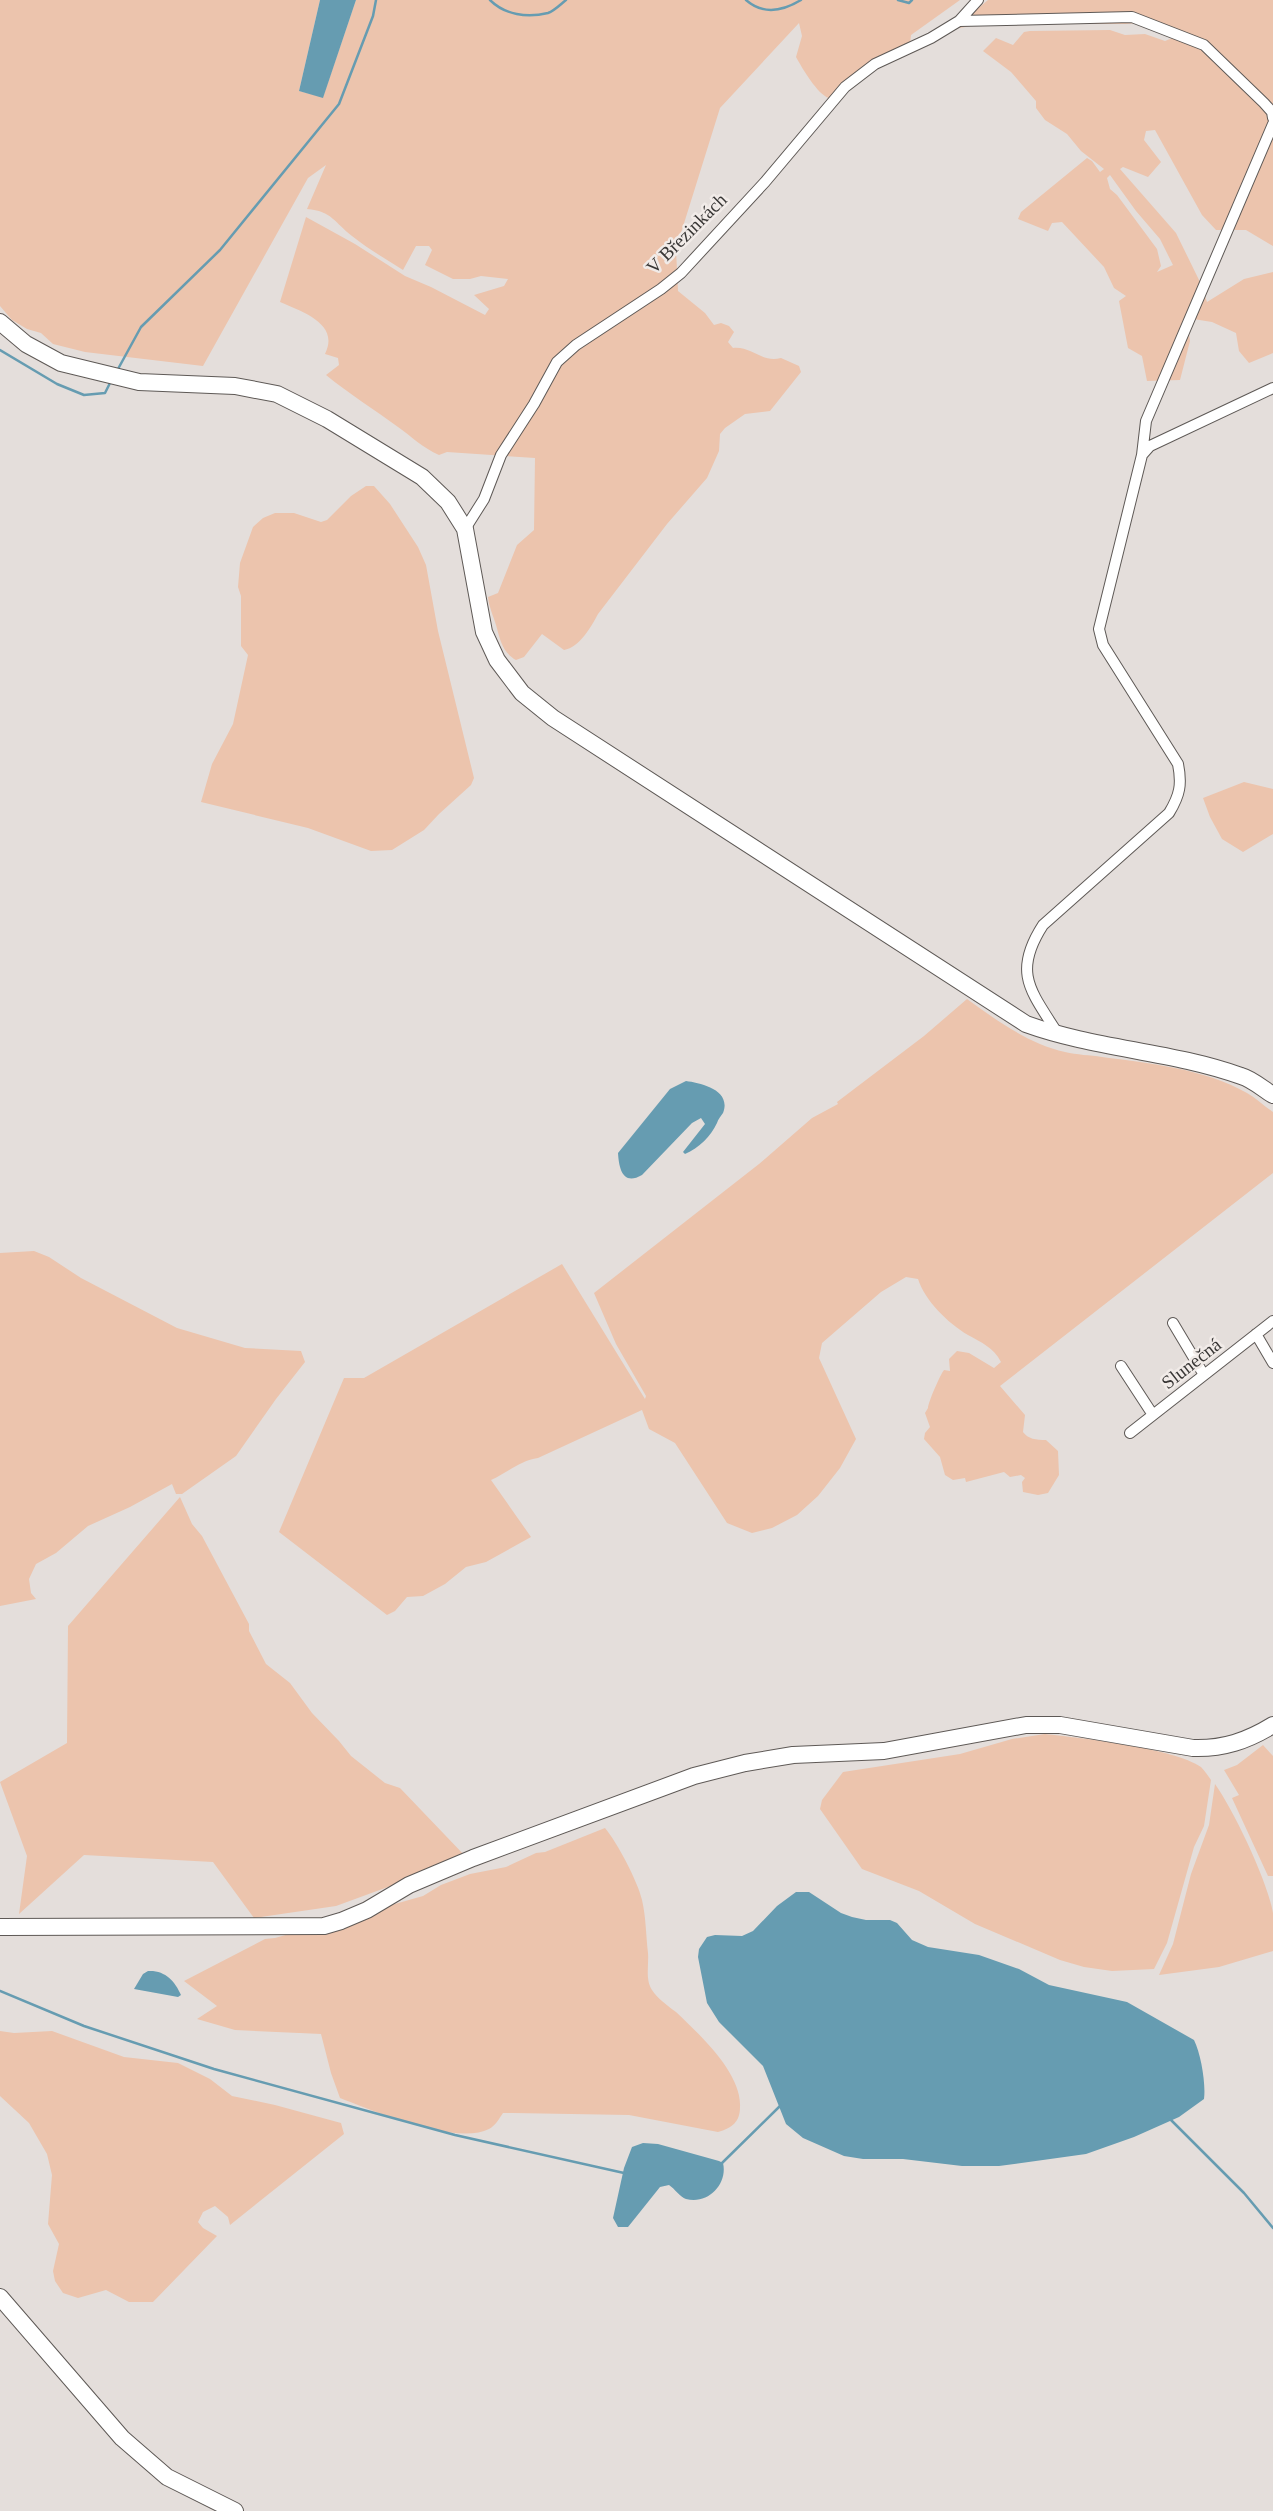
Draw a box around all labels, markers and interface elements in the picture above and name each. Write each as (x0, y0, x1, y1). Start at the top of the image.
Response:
street label: V Březinkách (642, 189, 731, 278)
street label: Slunečná (1157, 1333, 1226, 1393)

